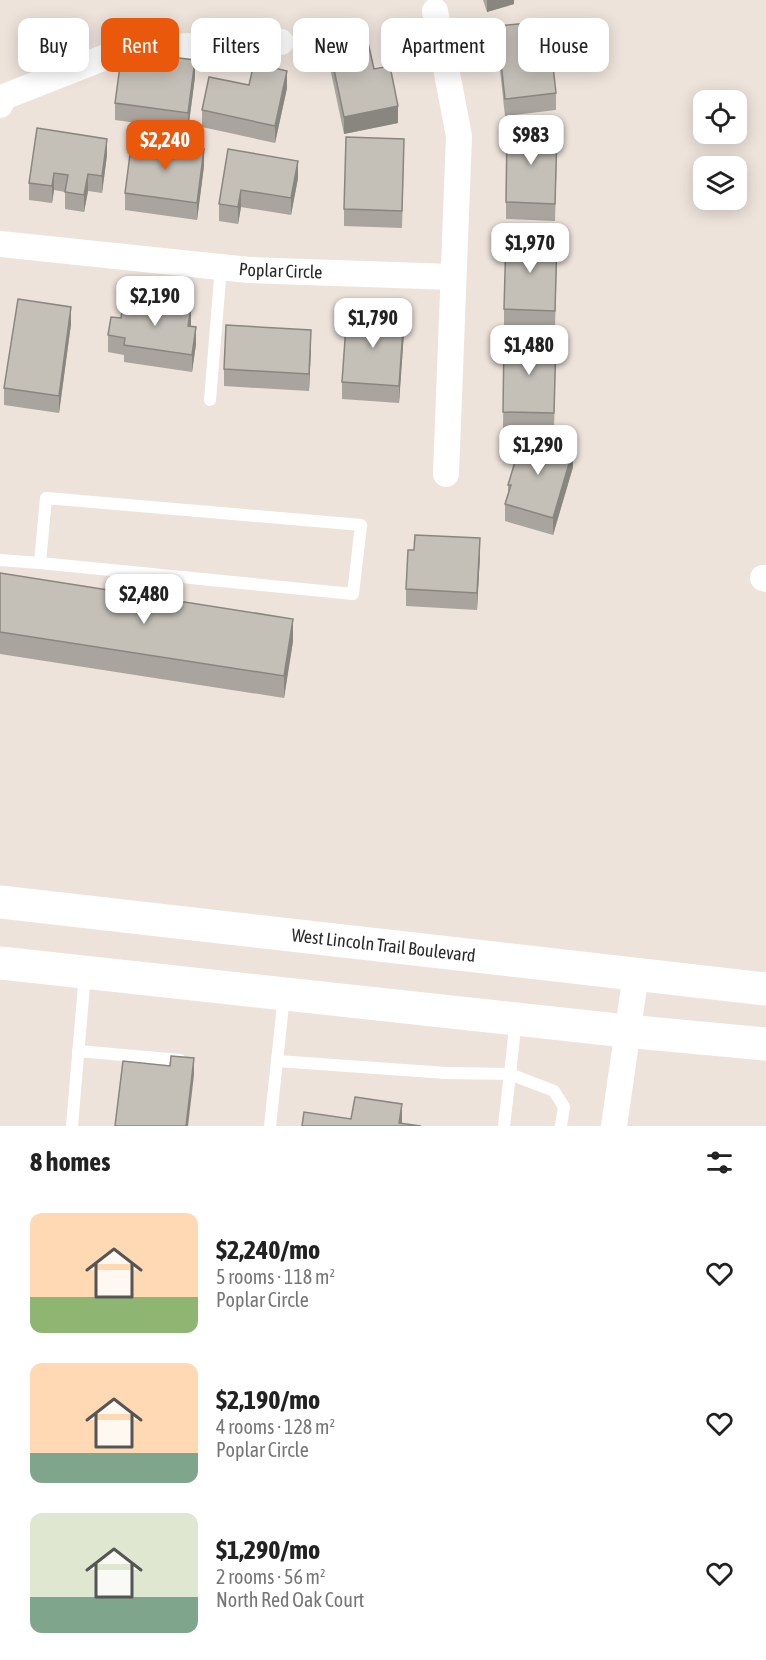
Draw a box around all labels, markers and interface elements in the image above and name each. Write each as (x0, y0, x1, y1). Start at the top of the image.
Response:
chip: Buy (18, 18, 89, 72)
chip: Rent (101, 18, 179, 72)
chip: Filters (191, 18, 281, 72)
chip: New (293, 18, 369, 72)
chip: Apartment (381, 18, 506, 72)
chip: House (518, 18, 609, 72)
map controls (693, 90, 747, 210)
button: locate (693, 90, 747, 144)
pin: $983 (495, 115, 567, 166)
pin: $2,240 (116, 120, 214, 171)
text: $983 (513, 123, 549, 146)
text: $2,240 (140, 128, 190, 151)
button: layers (693, 156, 747, 210)
pin: $1,970 (481, 223, 579, 274)
text: $1,970 (505, 231, 555, 254)
street label: Poplar Circle (238, 258, 323, 283)
pin: $2,190 (106, 276, 204, 327)
text: $2,190 (130, 284, 180, 307)
pin: $1,790 (324, 298, 422, 349)
text: $1,790 (348, 306, 398, 329)
pin: $1,480 (480, 325, 578, 376)
text: $1,480 (504, 333, 554, 356)
pin: $1,290 (489, 425, 587, 476)
text: $1,290 (513, 433, 563, 456)
pin: $2,480 (95, 574, 193, 625)
text: $2,480 (119, 582, 169, 605)
street label: West Lincoln Trail Boulevard (290, 924, 477, 966)
icon: filters (703, 1146, 736, 1179)
text: 8 homes (30, 1147, 110, 1177)
text: $2,240/mo (216, 1235, 320, 1265)
icon: home (78, 1237, 150, 1309)
icon: heart (703, 1257, 736, 1290)
text: 5 rooms · 118 m² (216, 1265, 335, 1288)
text: Poplar Circle (216, 1288, 309, 1311)
text: $2,190/mo (216, 1385, 320, 1415)
icon: home (78, 1387, 150, 1459)
icon: heart (703, 1407, 736, 1440)
text: 4 rooms · 128 m² (216, 1415, 335, 1438)
text: Poplar Circle (216, 1438, 309, 1461)
text: $1,290/mo (216, 1535, 320, 1565)
icon: home (78, 1537, 150, 1609)
icon: heart (703, 1557, 736, 1590)
text: 2 rooms · 56 m² (216, 1565, 326, 1588)
text: North Red Oak Court (216, 1588, 364, 1611)

